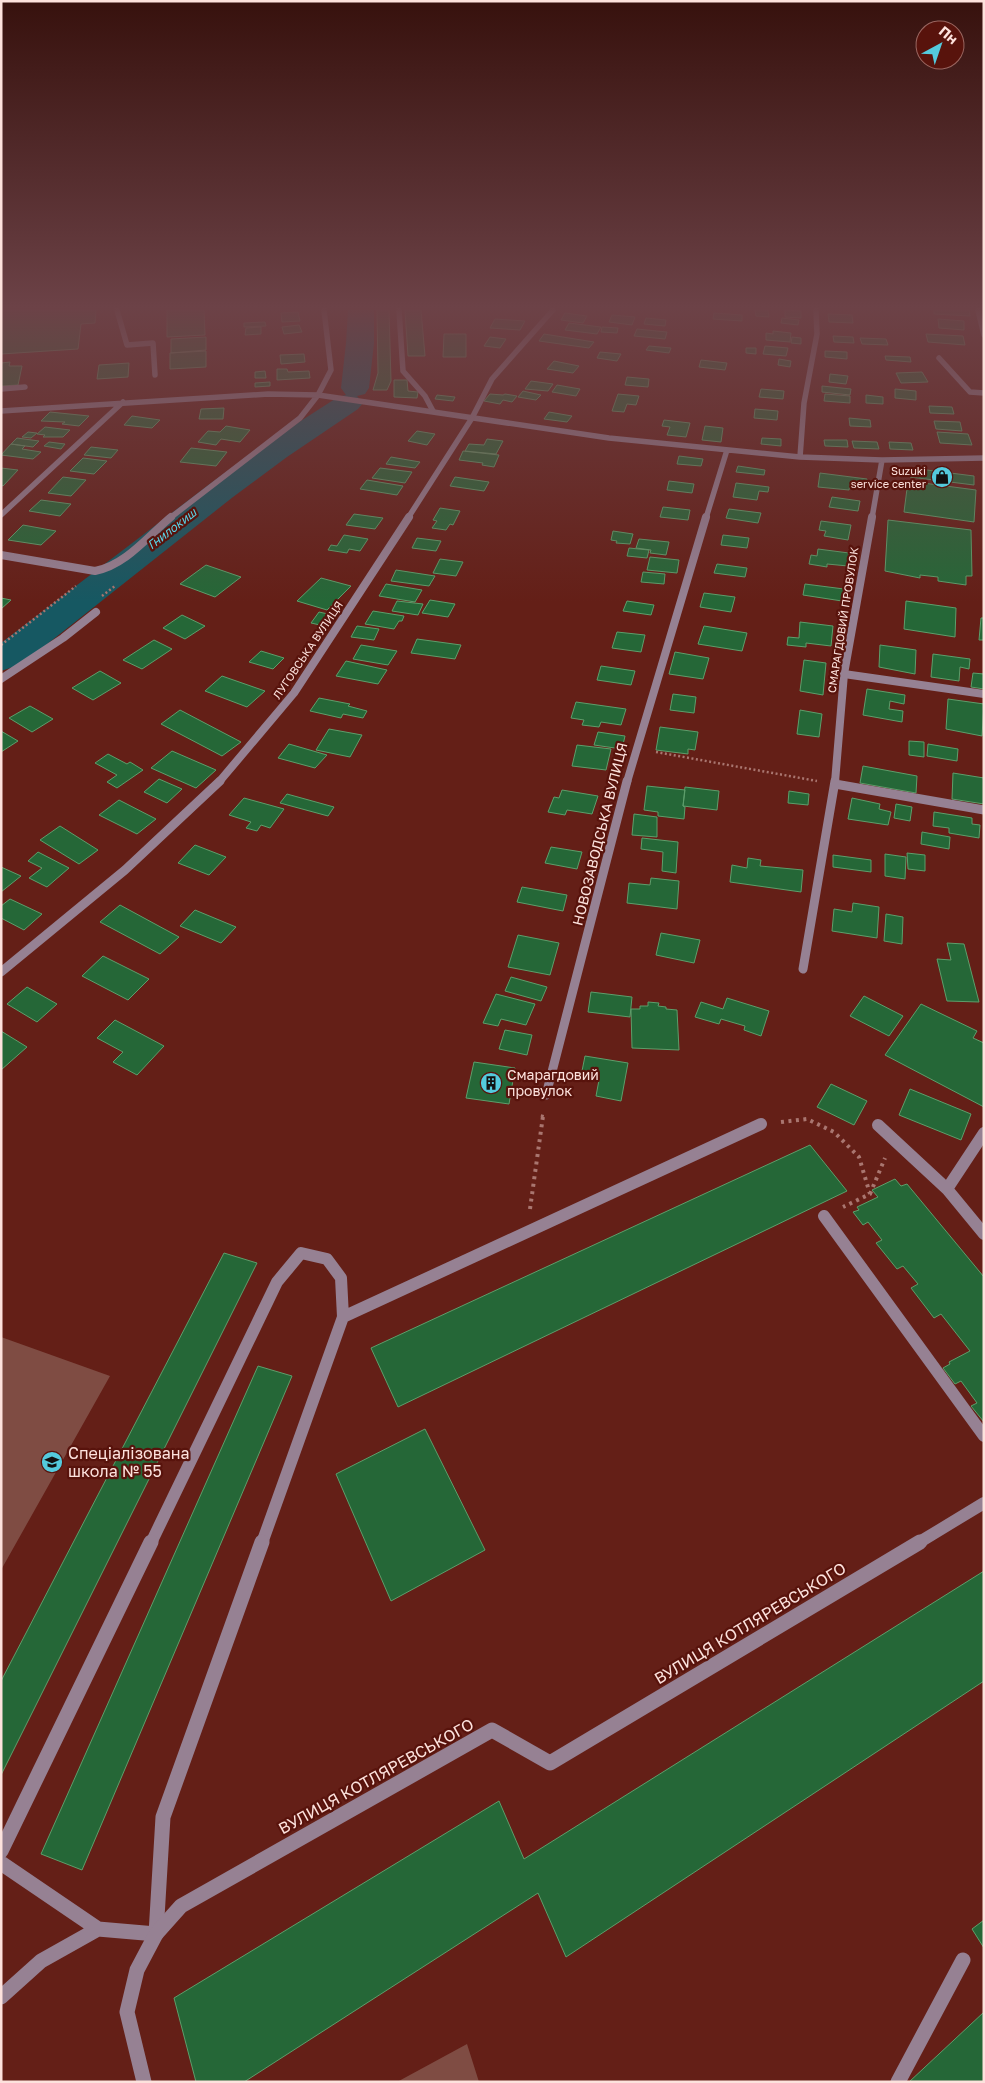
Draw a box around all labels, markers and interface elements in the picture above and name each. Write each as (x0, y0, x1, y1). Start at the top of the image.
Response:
north arrow (915, 20, 965, 70)
text: Пн (936, 22, 961, 47)
place label: Suzuki service center (851, 464, 927, 490)
shop icon: Suzuki service center (930, 465, 954, 489)
water label: Гнилокиш (144, 504, 200, 552)
street label: СМАРАГДОВИЙ ПРОВУЛОК (825, 546, 861, 694)
street label: ЛУГОВСЬКА ВУЛИЦЯ (270, 598, 345, 701)
street label: НОВОЗАВОДСЬКА ВУЛИЦЯ (569, 741, 631, 927)
place label: Смарагдовий провулок (507, 1066, 599, 1099)
building icon: Смарагдовий провулок (479, 1071, 503, 1095)
place label: Спеціалізована школа № 55 (68, 1443, 190, 1481)
school or university icon: Спеціалізована школа № 55 (40, 1450, 64, 1474)
street label: ВУЛИЦЯ КОТЛЯРЕВСЬКОГО (650, 1558, 850, 1688)
street label: ВУЛИЦЯ КОТЛЯРЕВСЬКОГО (275, 1714, 477, 1838)

